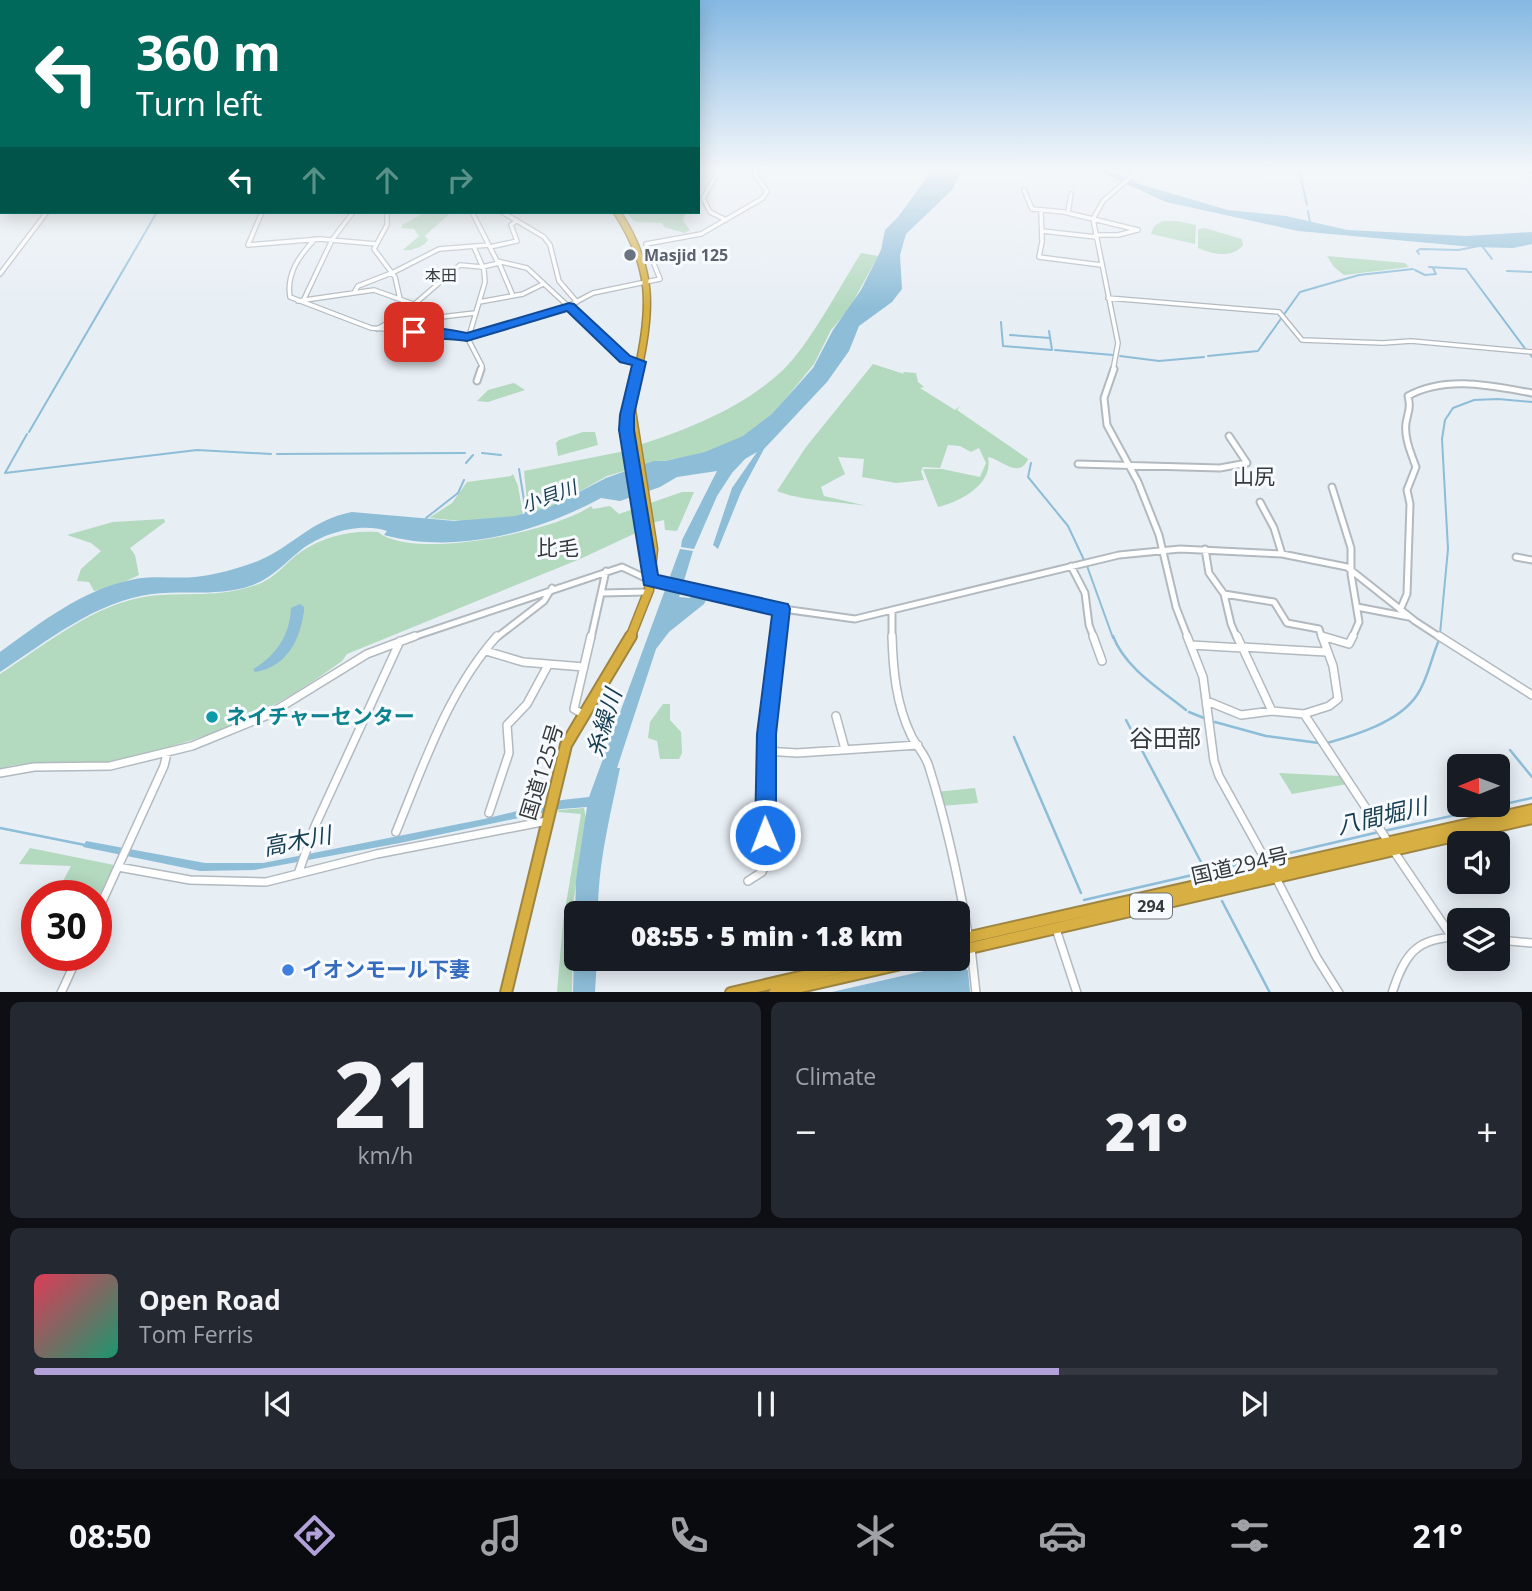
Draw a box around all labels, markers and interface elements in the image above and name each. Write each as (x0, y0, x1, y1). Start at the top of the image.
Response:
text: 360 m (136, 19, 281, 85)
icon: left (21, 28, 112, 119)
text: Turn left (136, 82, 262, 125)
icon: left (222, 161, 260, 199)
icon: ahead (295, 161, 333, 199)
icon: ahead (368, 161, 406, 199)
icon: right (441, 161, 479, 199)
place label: Masjid 125 (644, 244, 728, 266)
marker: Masjid 125 (622, 247, 638, 263)
district label: 本田 (425, 264, 457, 286)
pin (384, 302, 444, 362)
icon: arrive (395, 313, 433, 351)
district label: 山尻 (1233, 462, 1275, 490)
water label: 小貝川 (518, 473, 582, 518)
district label: 比毛 (537, 533, 579, 561)
water label: 糸繰川 (578, 682, 629, 760)
place label: ネイチャーセンター (226, 702, 415, 730)
marker: ネイチャーセンター (204, 709, 220, 725)
street label: 国道125号 (513, 720, 569, 823)
district label: 谷田部 (1129, 721, 1201, 754)
north arrow (1447, 754, 1510, 817)
map controls (1447, 754, 1510, 971)
water label: 八間堀川 (1333, 788, 1433, 841)
position arrow (728, 798, 802, 872)
water label: 高木川 (260, 817, 337, 862)
button: sound (1447, 831, 1510, 894)
street label: 国道294号 (1188, 840, 1291, 890)
speed limit sign: 30 (21, 880, 112, 971)
road number: 294 (1130, 893, 1172, 918)
button: layers (1447, 908, 1510, 971)
text: 08:55 · 5 min · 1.8 km (631, 918, 903, 954)
place label: イオンモール下妻 (302, 955, 470, 983)
marker: イオンモール下妻 (280, 962, 296, 978)
text: 21 (333, 1031, 438, 1155)
text: Climate (795, 1060, 876, 1092)
text: 21° (1105, 1095, 1188, 1166)
text: − (795, 1105, 817, 1157)
text: + (1476, 1105, 1498, 1157)
text: km/h (358, 1139, 413, 1171)
text: Open Road (139, 1282, 281, 1318)
text: Tom Ferris (139, 1318, 253, 1350)
icon: previous (259, 1385, 297, 1423)
icon: pause (747, 1385, 785, 1423)
icon: next (1235, 1385, 1273, 1423)
icon: directions (290, 1511, 339, 1560)
icon: music (477, 1511, 526, 1560)
icon: phone (664, 1511, 713, 1560)
icon: climate (851, 1511, 900, 1560)
icon: car (1038, 1511, 1087, 1560)
icon: filters (1225, 1511, 1274, 1560)
text: 08:50 (69, 1514, 151, 1557)
text: 21° (1413, 1514, 1463, 1557)

